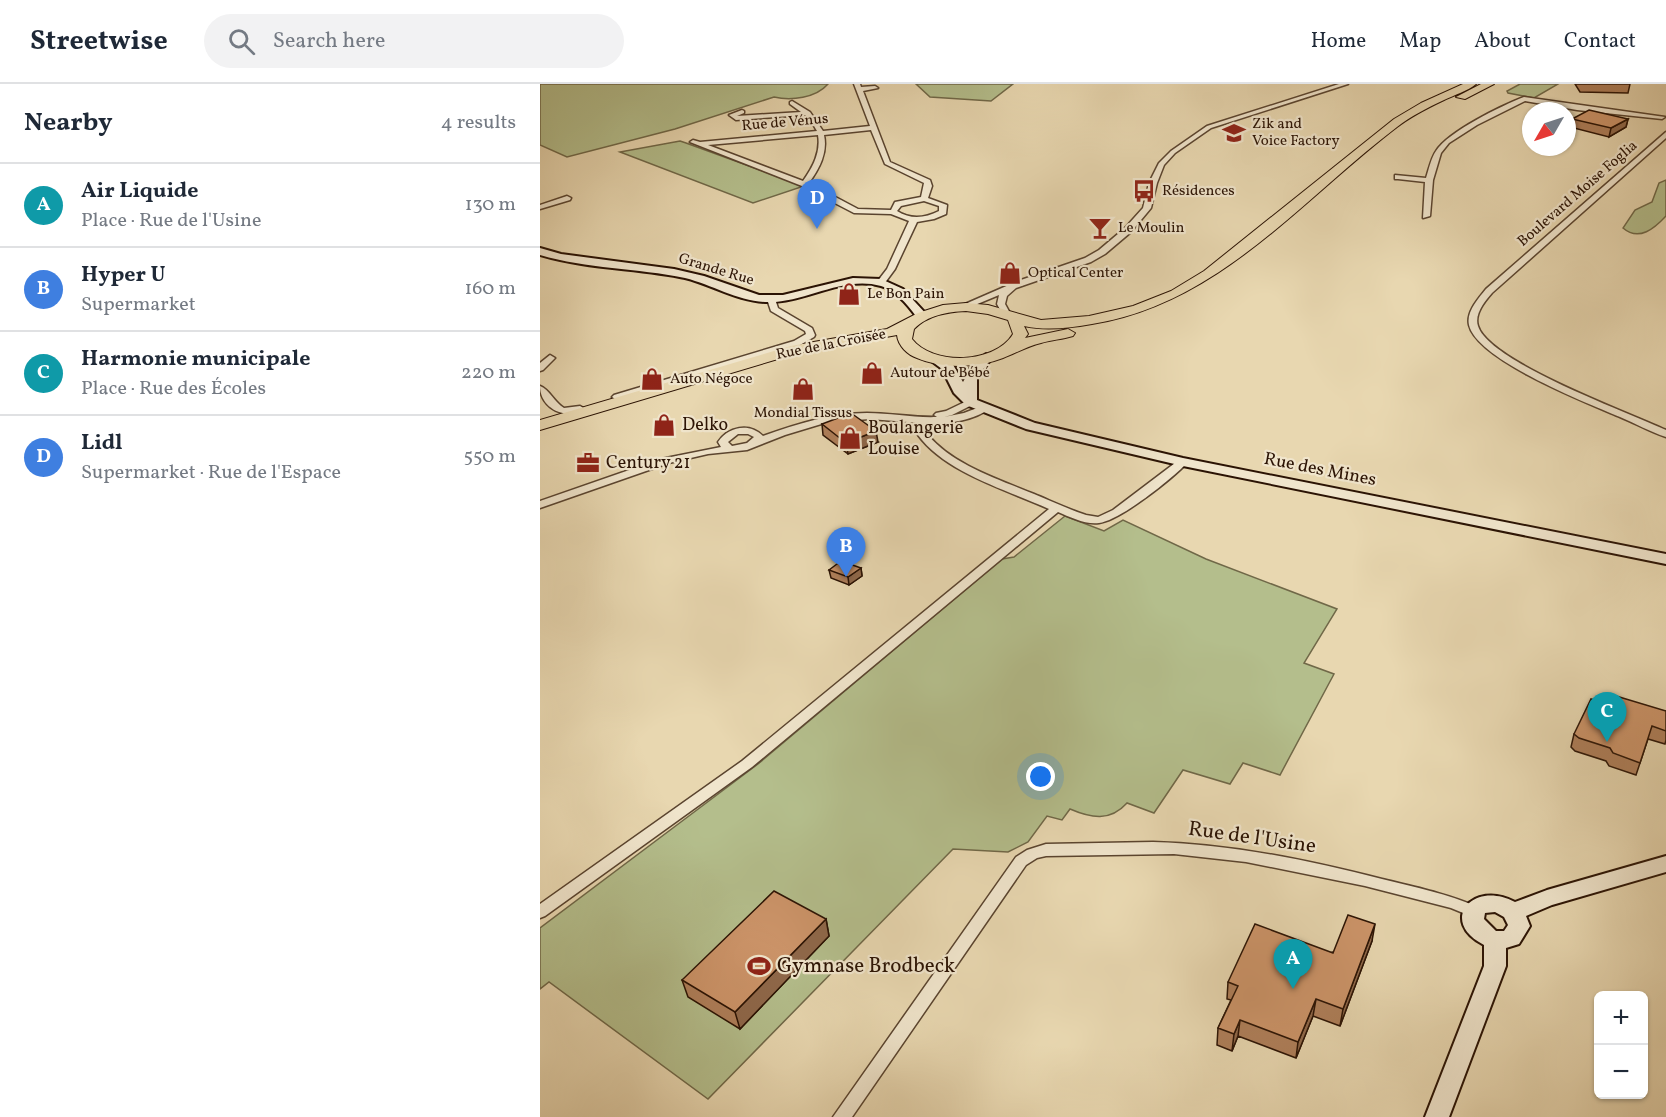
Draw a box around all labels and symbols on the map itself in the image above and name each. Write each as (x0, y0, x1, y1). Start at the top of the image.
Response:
north arrow (1522, 102, 1576, 156)
street label: Rue de Vénus (741, 109, 829, 137)
place label: Zik and Voice Factory (1252, 114, 1340, 152)
school or university icon: Zik and Voice Factory (1221, 120, 1247, 146)
street label: Boulevard Moise Foglia (1513, 136, 1643, 252)
bus stop icon: Résidences (1131, 178, 1157, 204)
pin: D (798, 180, 836, 229)
place label: Résidences (1162, 181, 1235, 202)
bar icon: Le Moulin (1087, 215, 1113, 241)
place label: Le Moulin (1118, 218, 1185, 239)
street label: Grande Rue (676, 249, 756, 291)
shop icon: Optical Center (997, 260, 1023, 286)
place label: Optical Center (1028, 263, 1123, 284)
shop icon: Le Bon Pain (836, 281, 862, 307)
place label: Le Bon Pain (867, 284, 944, 305)
street label: Rue de la Croisée (774, 324, 888, 366)
shop icon: Autour de Bébé (859, 360, 885, 386)
place label: Autour de Bébé (890, 363, 990, 384)
shop icon: Auto Négoce (639, 366, 665, 392)
place label: Auto Négoce (670, 369, 753, 390)
shop icon: Mondial Tissus (790, 376, 816, 402)
place label: Mondial Tissus (754, 403, 852, 424)
shop icon: Delko (651, 412, 677, 438)
place label: Delko (682, 413, 728, 438)
place label: Boulangerie Louise (868, 416, 963, 462)
shop icon: Boulangerie Louise (837, 425, 863, 451)
street label: Rue des Mines (1262, 447, 1378, 493)
office icon: Century 21 (575, 450, 601, 476)
place label: Century 21 (606, 451, 691, 476)
pin: B (826, 528, 866, 577)
pin: C (1588, 692, 1626, 742)
your location (1026, 762, 1055, 791)
street label: Rue de l'Usine (1186, 815, 1318, 861)
pin: A (1274, 940, 1312, 989)
place label: Gymnase Brodbeck (777, 952, 956, 981)
sports icon: Gymnase Brodbeck (746, 953, 772, 979)

